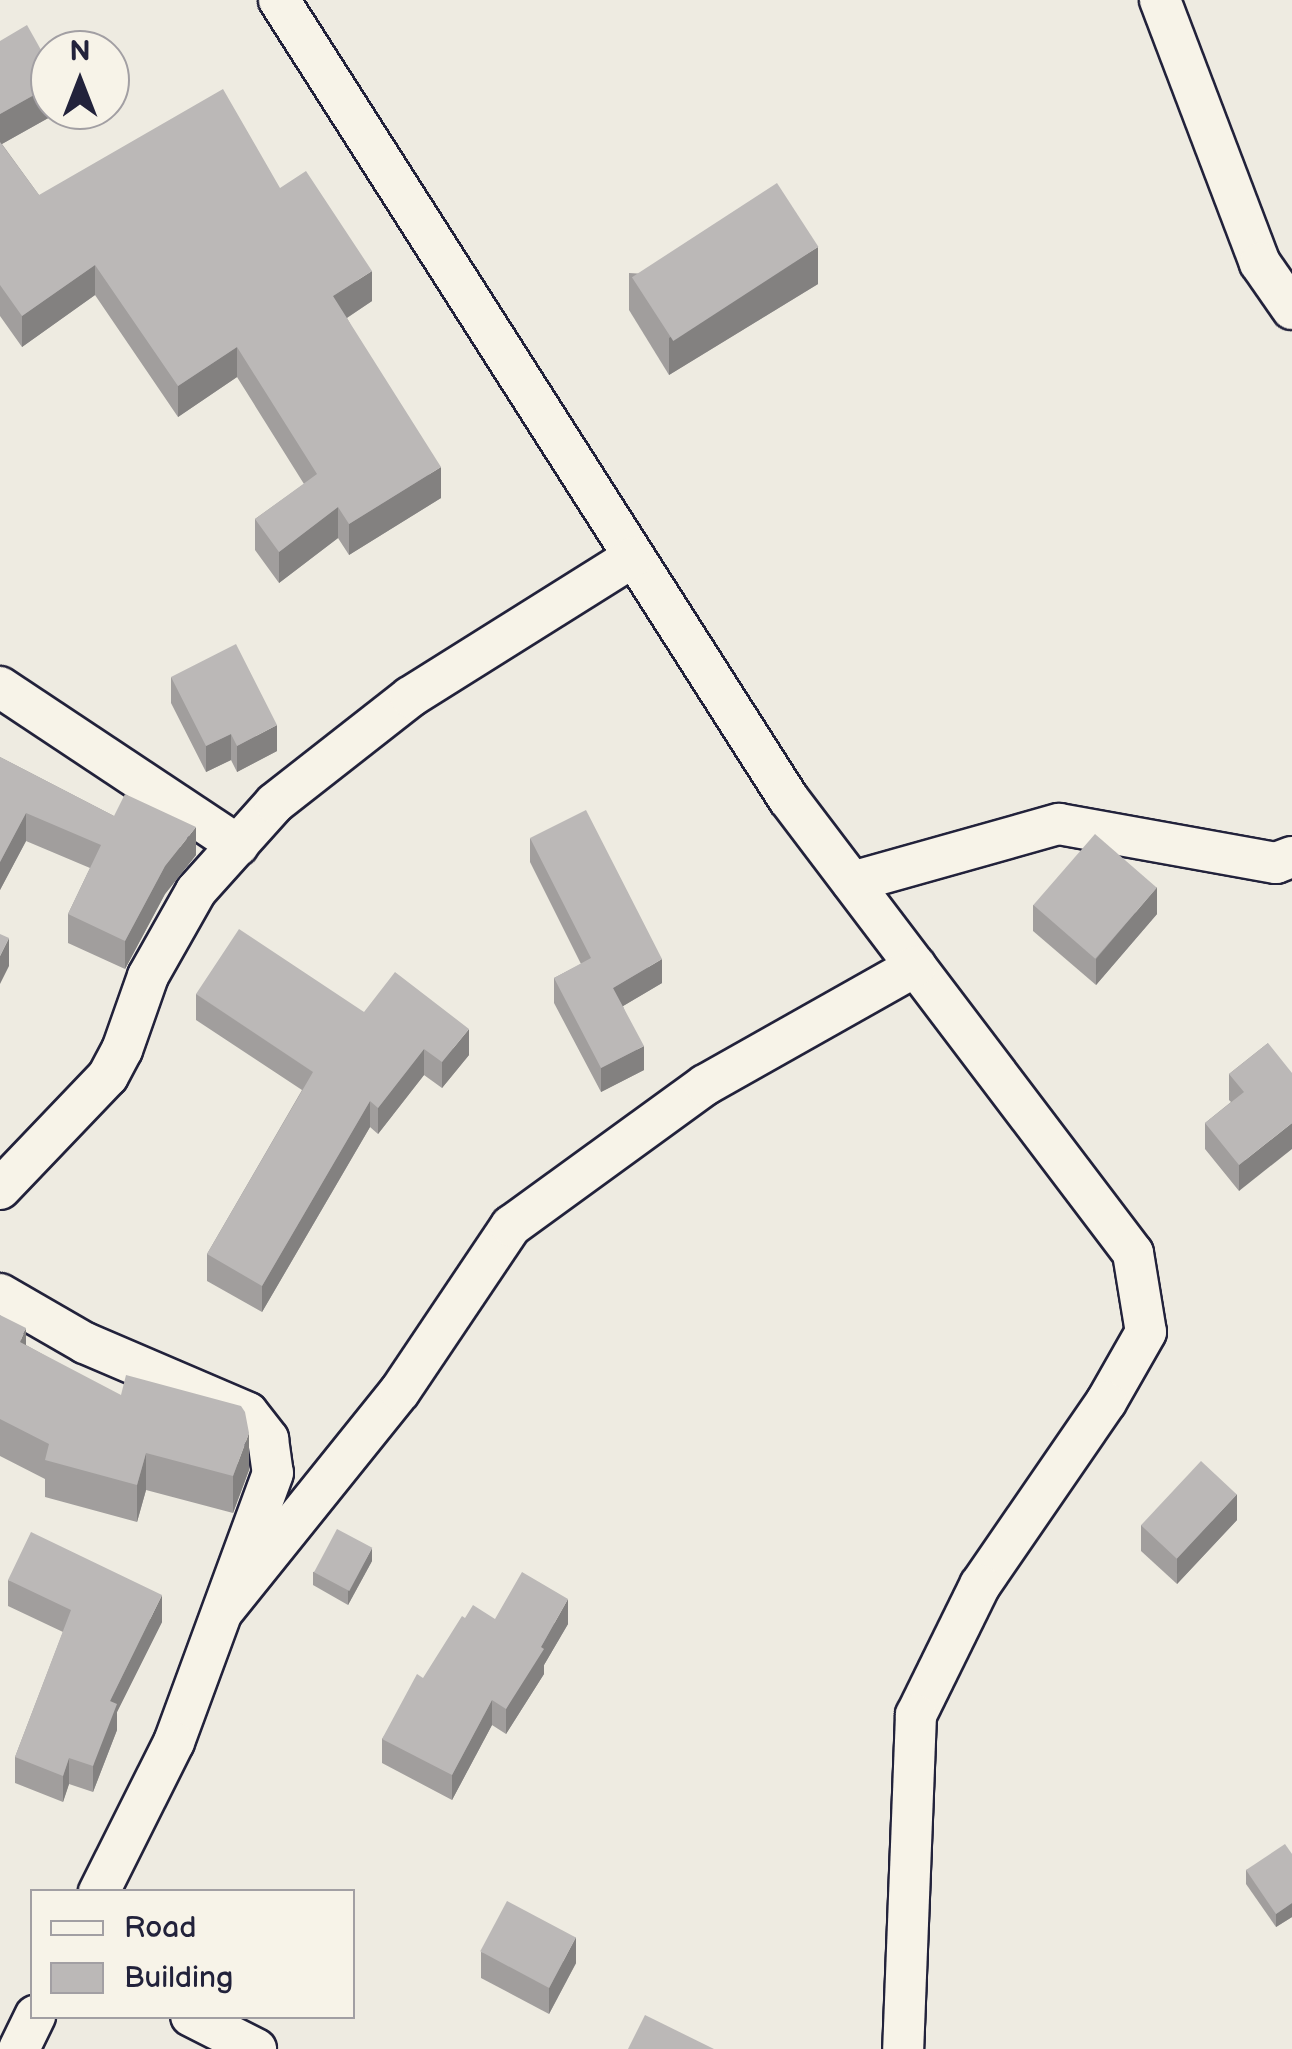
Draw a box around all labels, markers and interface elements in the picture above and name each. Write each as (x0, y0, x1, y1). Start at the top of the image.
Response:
north arrow (30, 30, 130, 130)
text: N (69, 35, 91, 68)
legend (30, 1889, 355, 2019)
text: Road (124, 1910, 197, 1946)
text: Building (124, 1960, 233, 1996)

